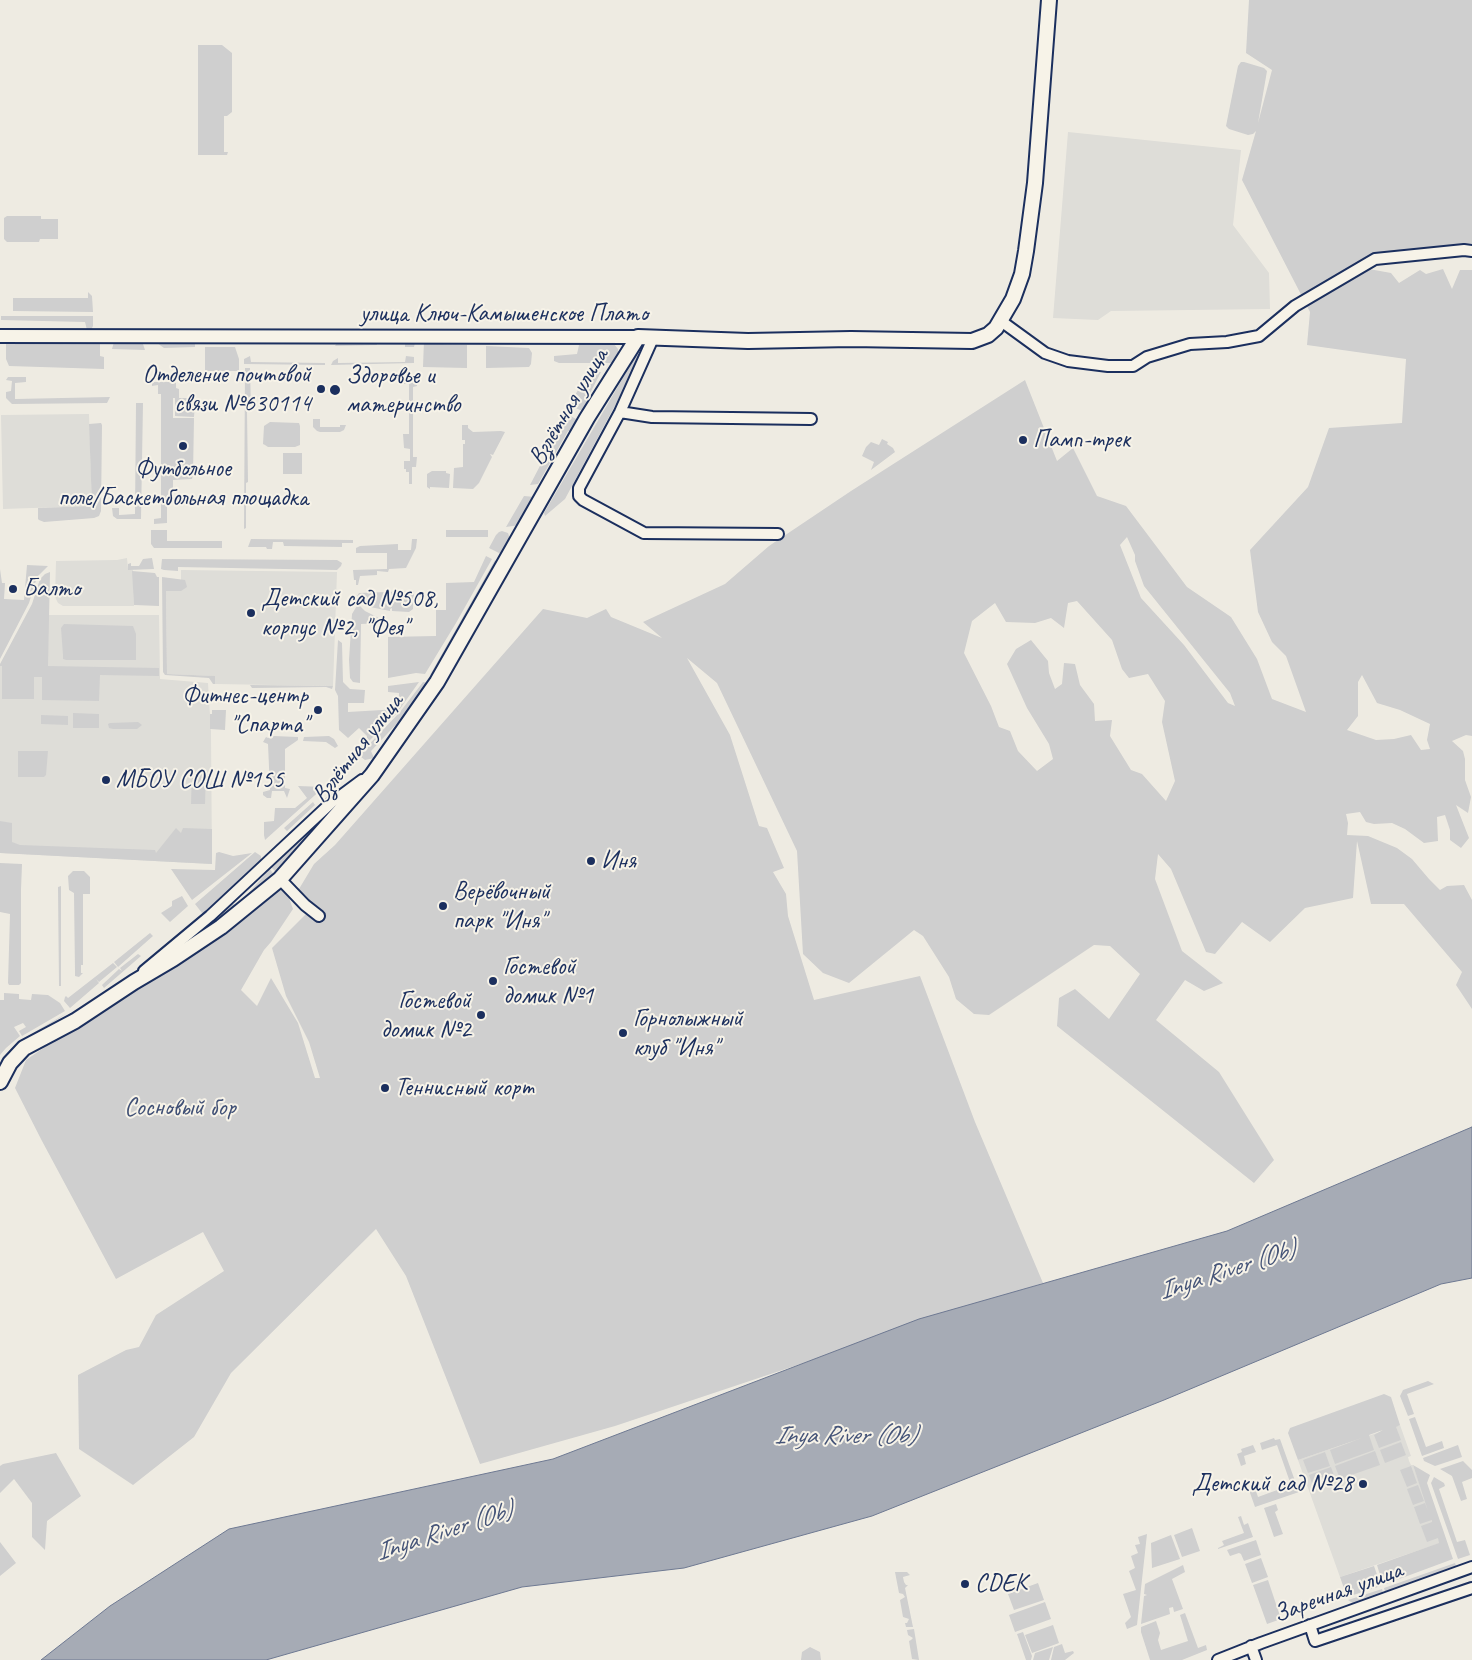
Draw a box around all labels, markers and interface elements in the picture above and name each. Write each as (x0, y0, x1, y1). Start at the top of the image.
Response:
street label: улица Ключ-Камышенское Плато (360, 299, 648, 329)
street label: Взлётная улица (522, 343, 616, 471)
place label: Отделение почтовой связи №630114 (142, 360, 311, 419)
place label: Здоровье и материнство (346, 361, 460, 420)
marker: Отделение почтовой связи №630114 (315, 383, 327, 395)
marker: Здоровье и материнство (328, 383, 342, 397)
place label: Памп-трек (1033, 425, 1130, 455)
marker: Памп-трек (1017, 434, 1029, 446)
marker: Футбольное поле/Баскетбольная площадка (177, 440, 189, 452)
place label: Футбольное поле/Баскетбольная площадка (58, 454, 308, 513)
place label: Балто (23, 574, 80, 604)
marker: Балто (7, 583, 19, 595)
place label: Детский сад №508, корпус №2, "Фея" (261, 584, 438, 643)
marker: Детский сад №508, корпус №2, "Фея" (245, 607, 257, 619)
place label: Фитнес-центр "Спарта" (182, 681, 308, 740)
street label: Взлётная улица (306, 688, 410, 810)
marker: Фитнес-центр "Спарта" (312, 704, 324, 716)
place label: МБОУ СОШ №155 (116, 765, 284, 795)
marker: МБОУ СОШ №155 (100, 774, 112, 786)
place label: Иня (601, 846, 636, 876)
marker: Иня (585, 855, 597, 867)
place label: Верёвочный парк "Иня" (453, 877, 550, 936)
marker: Верёвочный парк "Иня" (437, 900, 449, 912)
place label: Гостевой домик №1 (503, 952, 593, 1011)
marker: Гостевой домик №1 (487, 975, 499, 987)
place label: Гостевой домик №2 (381, 986, 471, 1045)
place label: Горнолыжный клуб "Иня" (633, 1004, 743, 1063)
marker: Гостевой домик №2 (475, 1009, 487, 1021)
marker: Горнолыжный клуб "Иня" (617, 1027, 629, 1039)
place label: Теннисный корт (395, 1073, 534, 1103)
marker: Теннисный корт (379, 1082, 391, 1094)
park label: Сосновый бор (124, 1093, 236, 1123)
water label: Inya River (Ob) (1155, 1234, 1299, 1308)
water label: Inya River (Ob) (774, 1420, 916, 1452)
place label: Детский сад №28 (1192, 1469, 1353, 1499)
marker: Детский сад №28 (1357, 1478, 1369, 1490)
water label: Inya River (Ob) (372, 1495, 516, 1569)
street label: Заречная улица (1269, 1556, 1407, 1630)
place label: CDEK (975, 1569, 1027, 1599)
marker: CDEK (959, 1578, 971, 1590)

